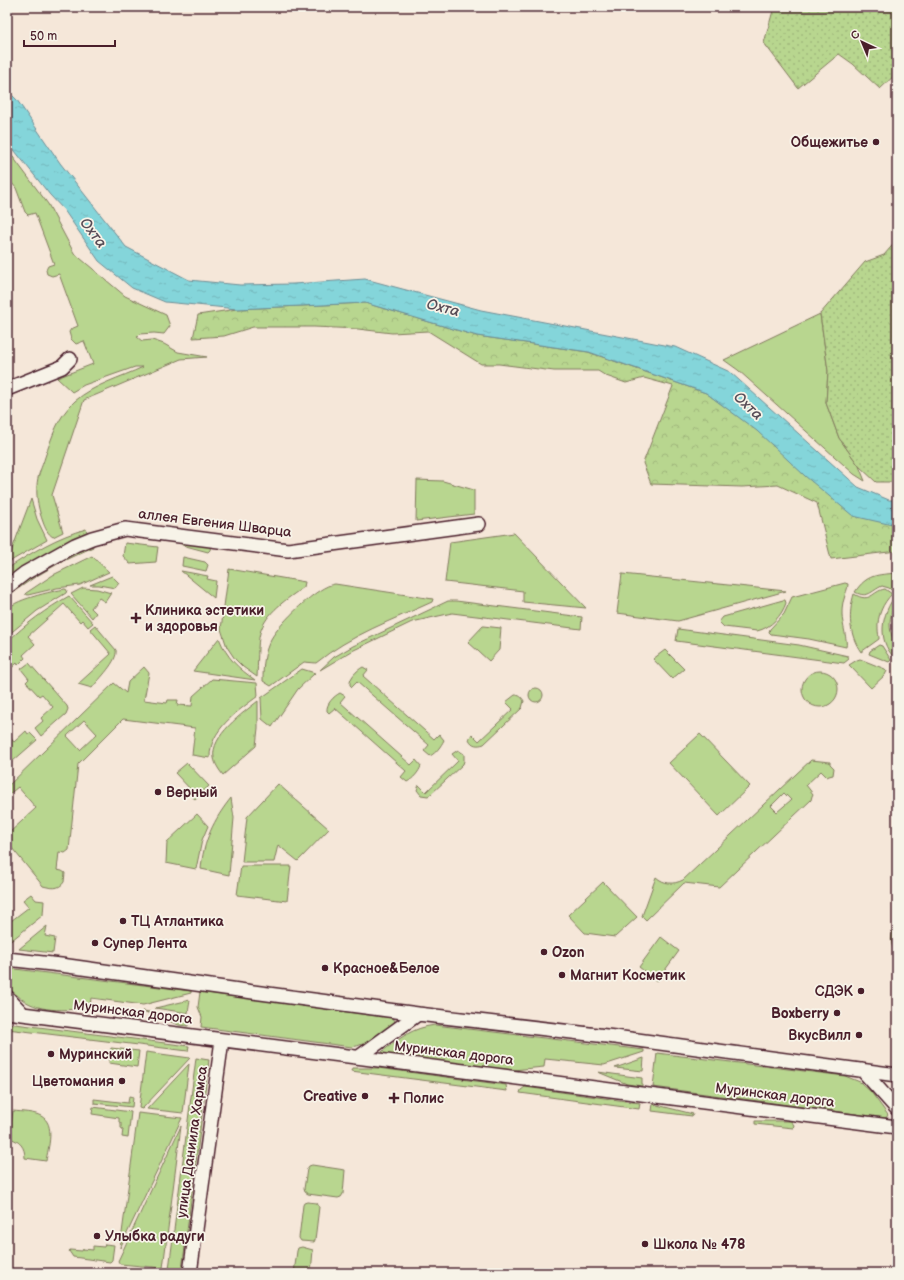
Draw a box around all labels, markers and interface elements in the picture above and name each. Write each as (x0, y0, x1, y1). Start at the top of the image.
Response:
scale bar (24, 22, 115, 48)
north arrow (842, 22, 882, 62)
text: С (848, 28, 863, 43)
text: 50 m (30, 29, 57, 44)
place label: Общежитье (791, 134, 868, 151)
marker: Общежитье (871, 137, 881, 147)
water label: Охта (75, 214, 111, 252)
water label: Охта (424, 295, 462, 321)
water label: Охта (729, 388, 767, 424)
street label: аллея Евгения Шварца (137, 505, 293, 541)
place label: Клиника эстетики и здоровья (145, 602, 264, 635)
marker: Клиника эстетики и здоровья (130, 612, 142, 624)
place label: Верный (166, 784, 218, 801)
marker: Верный (153, 787, 163, 797)
place label: ТЦ Атлантика (131, 913, 224, 930)
marker: ТЦ Атлантика (118, 916, 128, 926)
place label: Супер Лента (103, 935, 188, 952)
marker: Супер Лента (90, 938, 100, 948)
place label: Ozon (552, 944, 585, 961)
marker: Ozon (539, 947, 549, 957)
place label: Красное&Белое (333, 960, 440, 977)
marker: Красное&Белое (320, 963, 330, 973)
place label: Магнит Косметик (570, 967, 686, 984)
marker: Магнит Косметик (557, 970, 567, 980)
place label: СДЭК (815, 983, 854, 1000)
marker: СДЭК (856, 986, 866, 996)
street label: Муринская дорога (72, 996, 194, 1028)
place label: Boxberry (771, 1005, 830, 1022)
marker: Boxberry (832, 1008, 842, 1018)
place label: ВкусВилл (788, 1027, 851, 1044)
marker: ВкусВилл (854, 1030, 864, 1040)
street label: Муринская дорога (393, 1037, 515, 1069)
place label: Муринский (59, 1046, 132, 1063)
marker: Муринский (46, 1049, 56, 1059)
street label: улица Даниила Хармса (173, 1064, 211, 1219)
place label: Цветомания (32, 1073, 114, 1090)
marker: Цветомания (117, 1076, 127, 1086)
street label: Муринская дорога (714, 1079, 836, 1111)
place label: Creative (303, 1088, 357, 1105)
place label: Полис (403, 1090, 444, 1107)
marker: Creative (360, 1091, 370, 1101)
marker: Полис (388, 1092, 400, 1104)
place label: Улыбка радуги (105, 1228, 205, 1245)
marker: Улыбка радуги (92, 1231, 102, 1241)
place label: Школа № 478 (653, 1236, 745, 1253)
marker: Школа № 478 (640, 1239, 650, 1249)

